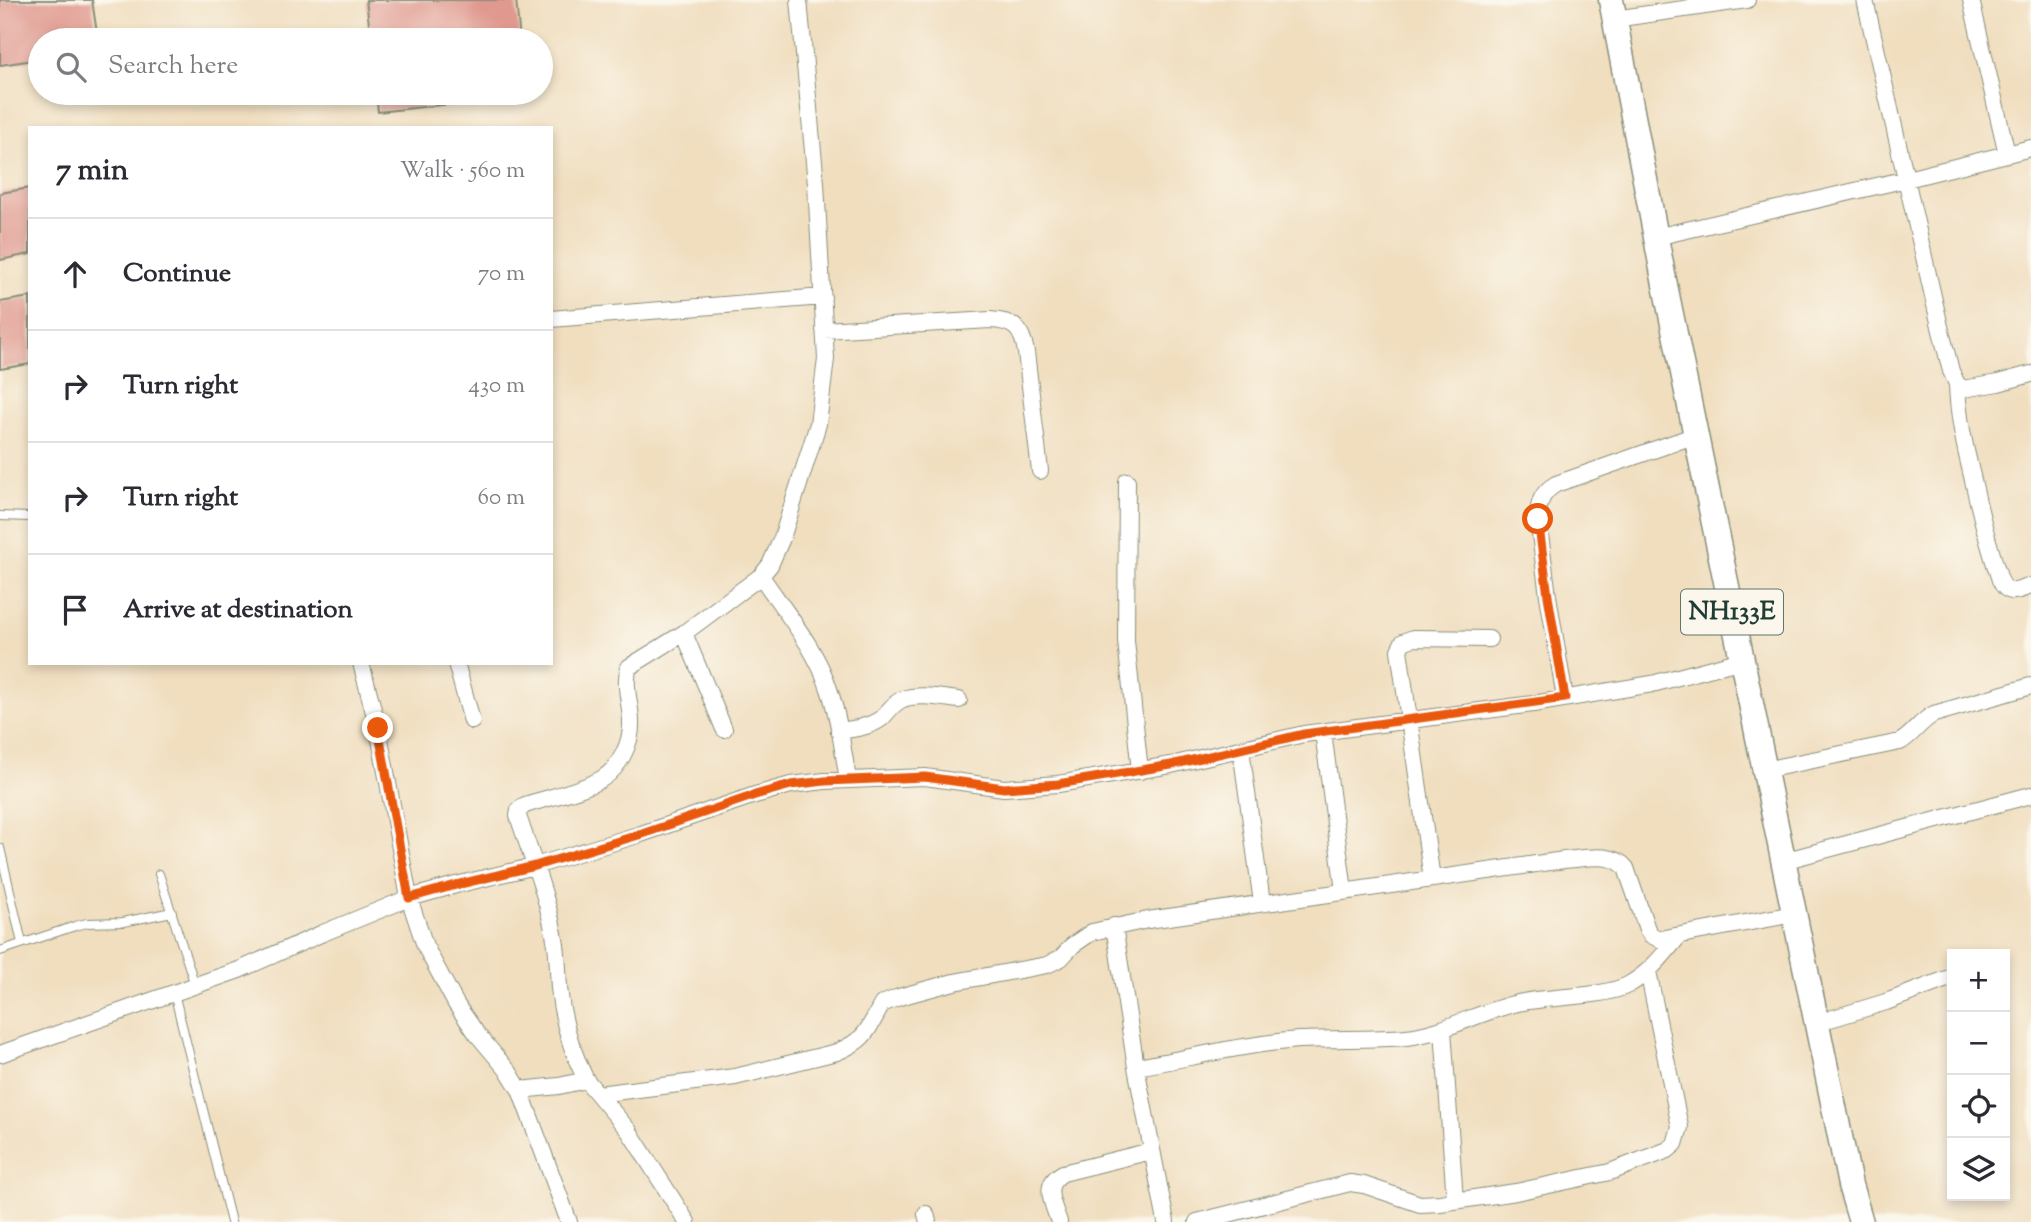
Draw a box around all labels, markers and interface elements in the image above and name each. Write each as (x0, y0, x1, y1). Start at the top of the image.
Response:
search box (28, 28, 553, 105)
icon: search (52, 48, 90, 86)
text: Search here (108, 48, 238, 85)
text: 7 min (56, 150, 128, 193)
text: Walk · 560 m (400, 155, 525, 188)
icon: ahead (56, 255, 94, 293)
text: Continue (123, 256, 231, 293)
text: 70 m (478, 258, 525, 291)
icon: right (56, 367, 94, 405)
text: Turn right (123, 368, 238, 405)
text: 430 m (468, 370, 525, 403)
icon: right (56, 479, 94, 517)
text: Turn right (123, 480, 238, 517)
text: 60 m (477, 482, 525, 515)
route start (1522, 503, 1553, 534)
road number: NH133E (1681, 590, 1783, 634)
icon: arrive (56, 591, 94, 629)
text: Arrive at destination (123, 592, 353, 629)
route end (362, 712, 393, 743)
map controls (1947, 949, 2010, 1201)
button: + (1947, 949, 2010, 1012)
button: − (1947, 1012, 2010, 1075)
button: locate (1947, 1075, 2010, 1138)
button: layers (1947, 1138, 2010, 1201)

